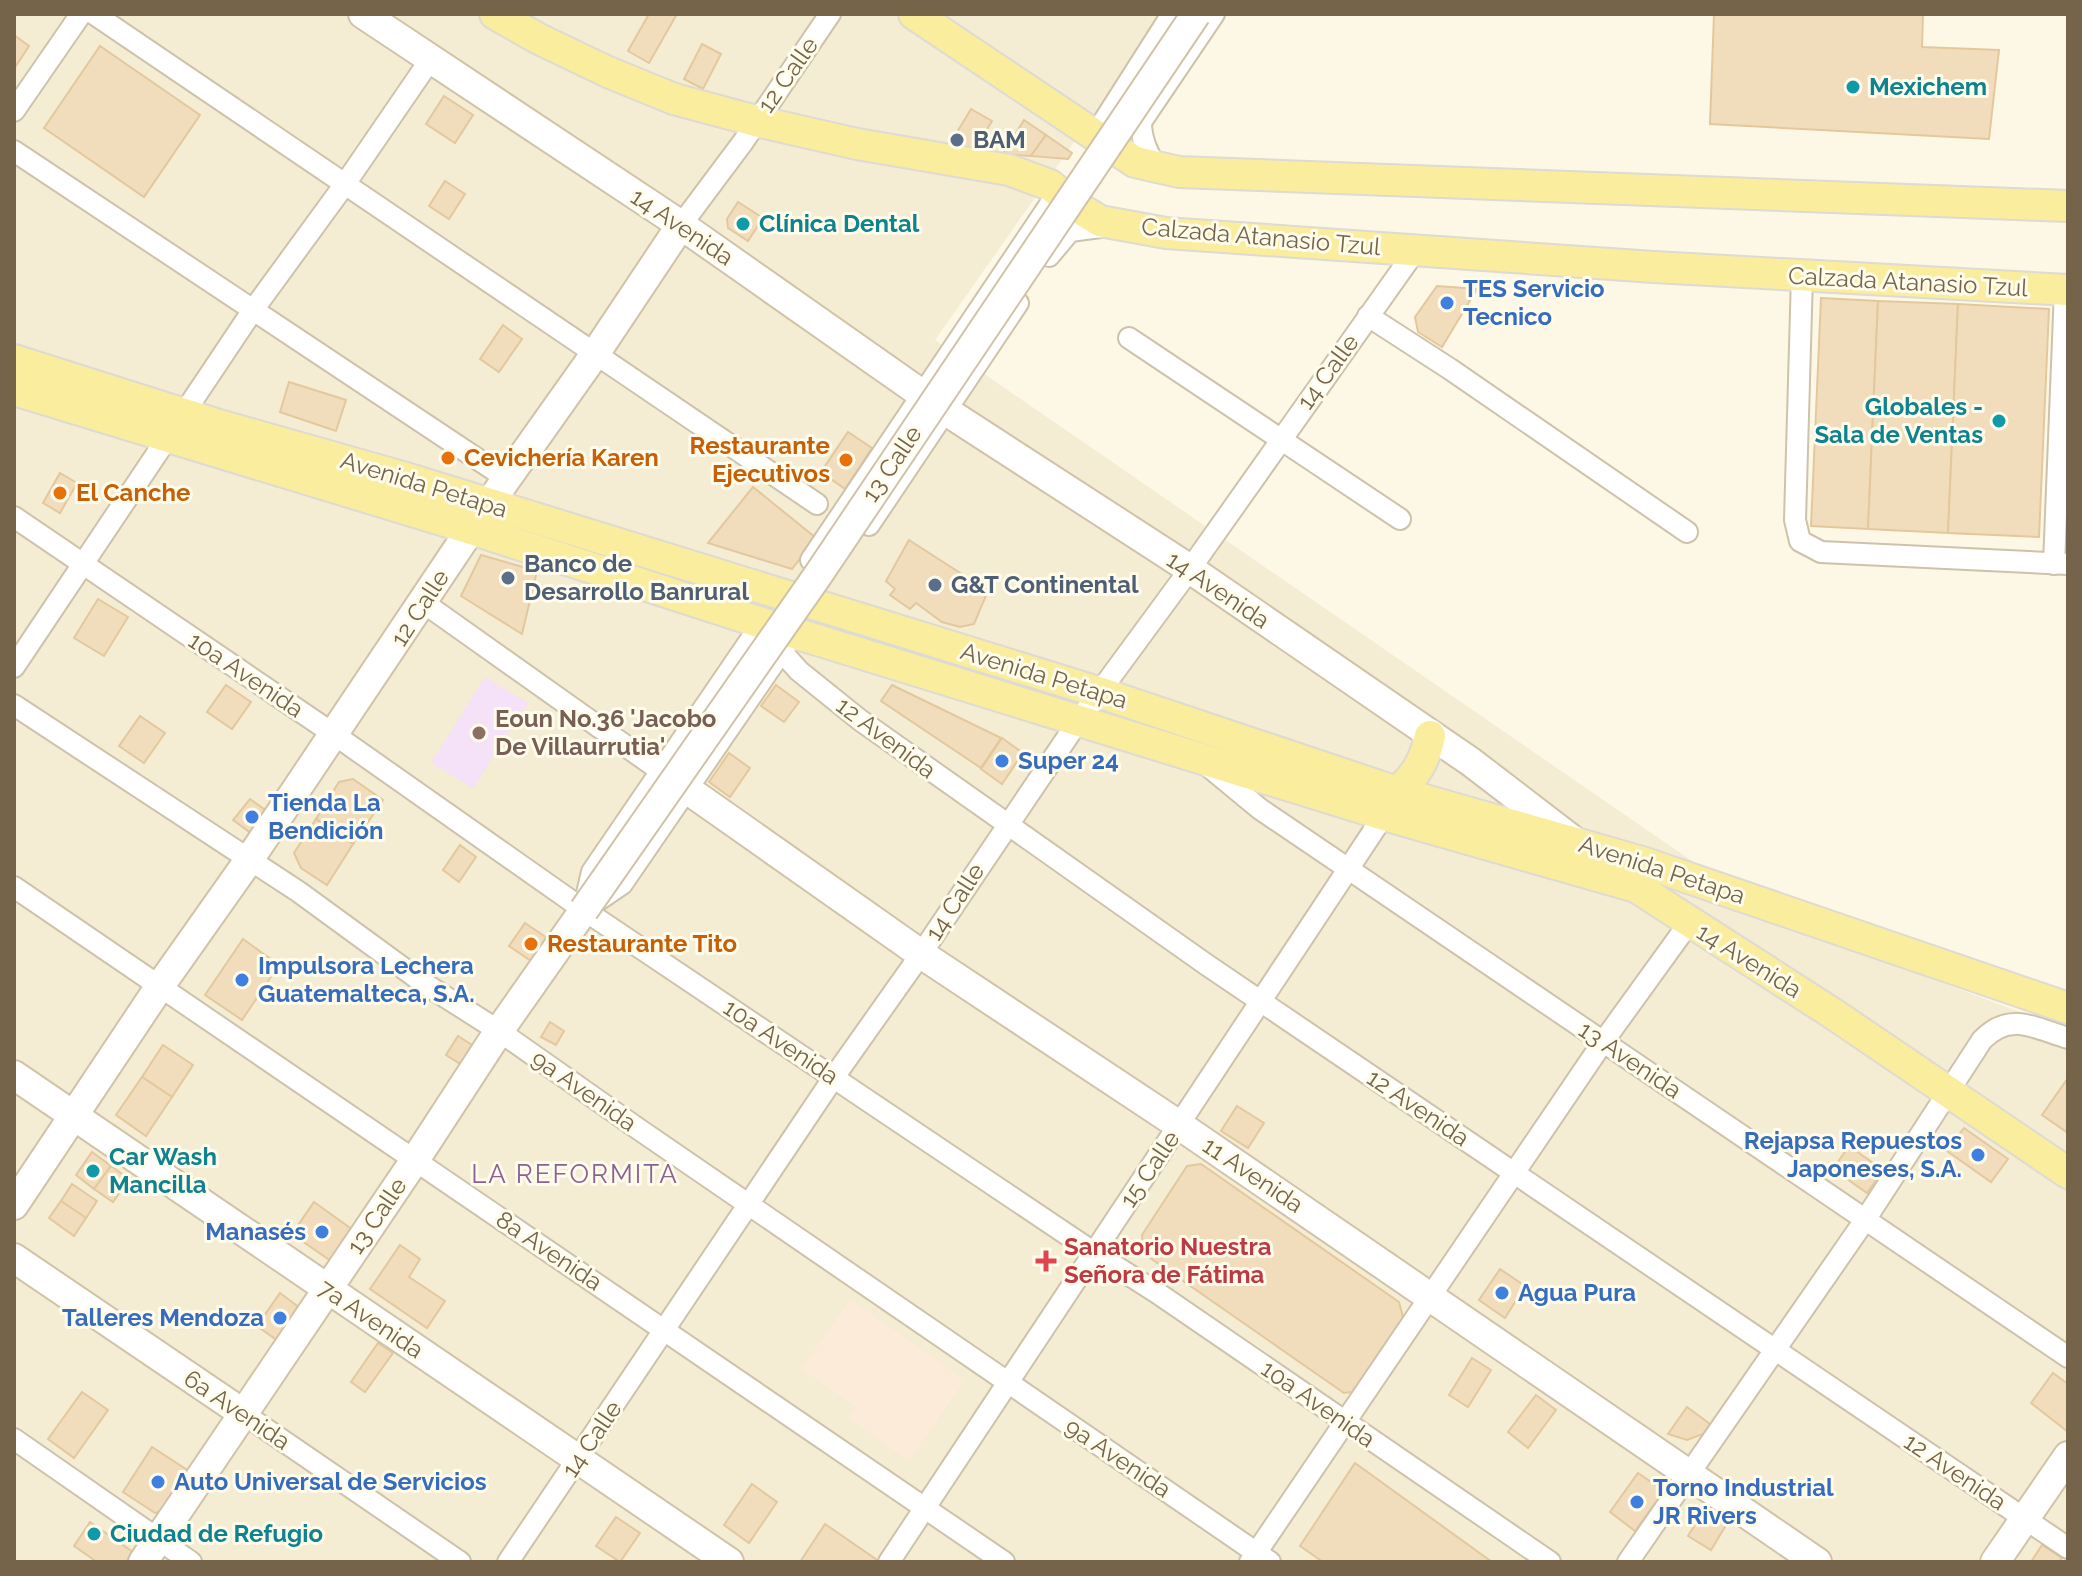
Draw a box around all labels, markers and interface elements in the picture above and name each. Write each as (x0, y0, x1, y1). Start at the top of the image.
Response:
street label: 12 Calle (751, 31, 824, 118)
place label: Mexichem (1869, 72, 1987, 101)
marker: Mexichem (1844, 78, 1862, 96)
place label: BAM (973, 125, 1026, 154)
marker: BAM (948, 131, 966, 149)
street label: 14 Avenida (625, 182, 739, 272)
place label: Clínica Dental (759, 209, 920, 238)
street label: Calzada Atanasio Tzul (1140, 212, 1382, 261)
marker: Clínica Dental (734, 215, 752, 233)
street label: Calzada Atanasio Tzul (1787, 261, 2029, 302)
place label: TES Servicio Tecnico (1463, 274, 1605, 331)
marker: TES Servicio Tecnico (1438, 294, 1456, 312)
street label: 14 Calle (1291, 328, 1365, 415)
place label: Globales - Sala de Ventas (1814, 392, 1983, 449)
marker: Globales - Sala de Ventas (1990, 412, 2008, 430)
street label: 13 Calle (856, 420, 928, 507)
place label: Restaurante Ejecutivos (690, 431, 830, 488)
place label: Cevichería Karen (464, 443, 659, 472)
street label: Avenida Petapa (337, 445, 511, 524)
marker: Cevichería Karen (439, 449, 457, 467)
marker: Restaurante Ejecutivos (837, 451, 855, 469)
place label: El Canche (76, 478, 190, 507)
marker: El Canche (51, 484, 69, 502)
street label: 14 Avenida (1161, 545, 1275, 635)
place label: Banco de Desarrollo Banrural (524, 549, 749, 606)
street label: 12 Calle (384, 564, 455, 652)
marker: Banco de Desarrollo Banrural (499, 569, 517, 587)
place label: G&T Continental (951, 570, 1139, 599)
marker: G&T Continental (926, 576, 944, 594)
street label: 10a Avenida (183, 626, 309, 724)
street label: Avenida Petapa (957, 636, 1131, 715)
street label: 12 Avenida (831, 691, 942, 784)
place label: Eoun No.36 'Jacobo De Villaurrutia' (495, 704, 716, 761)
marker: Eoun No.36 'Jacobo De Villaurrutia' (470, 724, 488, 742)
place label: Super 24 (1018, 746, 1119, 775)
marker: Super 24 (993, 752, 1011, 770)
place label: Tienda La Bendición (268, 788, 384, 845)
marker: Tienda La Bendición (243, 808, 261, 826)
street label: Avenida Petapa (1575, 829, 1749, 910)
street label: 14 Calle (919, 858, 990, 946)
street label: 14 Avenida (1692, 917, 1807, 1004)
place label: Restaurante Tito (547, 929, 737, 958)
marker: Restaurante Tito (522, 935, 540, 953)
place label: Impulsora Lechera Guatemalteca, S.A. (258, 951, 475, 1008)
marker: Impulsora Lechera Guatemalteca, S.A. (233, 971, 251, 989)
street label: 10a Avenida (718, 993, 844, 1091)
street label: 13 Avenida (1573, 1015, 1687, 1104)
street label: 9a Avenida (526, 1044, 642, 1137)
street label: 12 Avenida (1362, 1063, 1475, 1152)
street label: 15 Calle (1113, 1125, 1186, 1213)
place label: Rejapsa Repuestos Japoneses, S.A. (1744, 1126, 1962, 1183)
street label: 11 Avenida (1197, 1130, 1309, 1219)
place label: Car Wash Mancilla (109, 1142, 217, 1199)
marker: Rejapsa Repuestos Japoneses, S.A. (1969, 1146, 1987, 1164)
district label: LA REFORMITA (471, 1159, 679, 1189)
marker: Car Wash Mancilla (84, 1162, 102, 1180)
street label: 13 Calle (341, 1172, 413, 1259)
street label: 8a Avenida (491, 1205, 608, 1297)
place label: Manasés (205, 1217, 306, 1246)
marker: Manasés (313, 1223, 331, 1241)
place label: Sanatorio Nuestra Señora de Fátima (1064, 1232, 1272, 1289)
marker: Sanatorio Nuestra Señora de Fátima (1035, 1250, 1057, 1272)
street label: 7a Avenida (313, 1273, 429, 1364)
place label: Agua Pura (1518, 1278, 1636, 1307)
marker: Agua Pura (1493, 1284, 1511, 1302)
place label: Talleres Mendoza (62, 1303, 264, 1332)
marker: Talleres Mendoza (271, 1309, 289, 1327)
street label: 10a Avenida (1256, 1354, 1381, 1453)
street label: 6a Avenida (179, 1363, 296, 1456)
street label: 14 Calle (555, 1395, 628, 1483)
street label: 9a Avenida (1060, 1412, 1177, 1504)
street label: 12 Avenida (1899, 1427, 2012, 1516)
place label: Auto Universal de Servicios (174, 1467, 487, 1496)
marker: Auto Universal de Servicios (149, 1473, 167, 1491)
place label: Torno Industrial JR Rivers (1653, 1473, 1834, 1530)
marker: Torno Industrial JR Rivers (1628, 1493, 1646, 1511)
place label: Ciudad de Refugio (110, 1519, 323, 1548)
marker: Ciudad de Refugio (85, 1525, 103, 1543)

